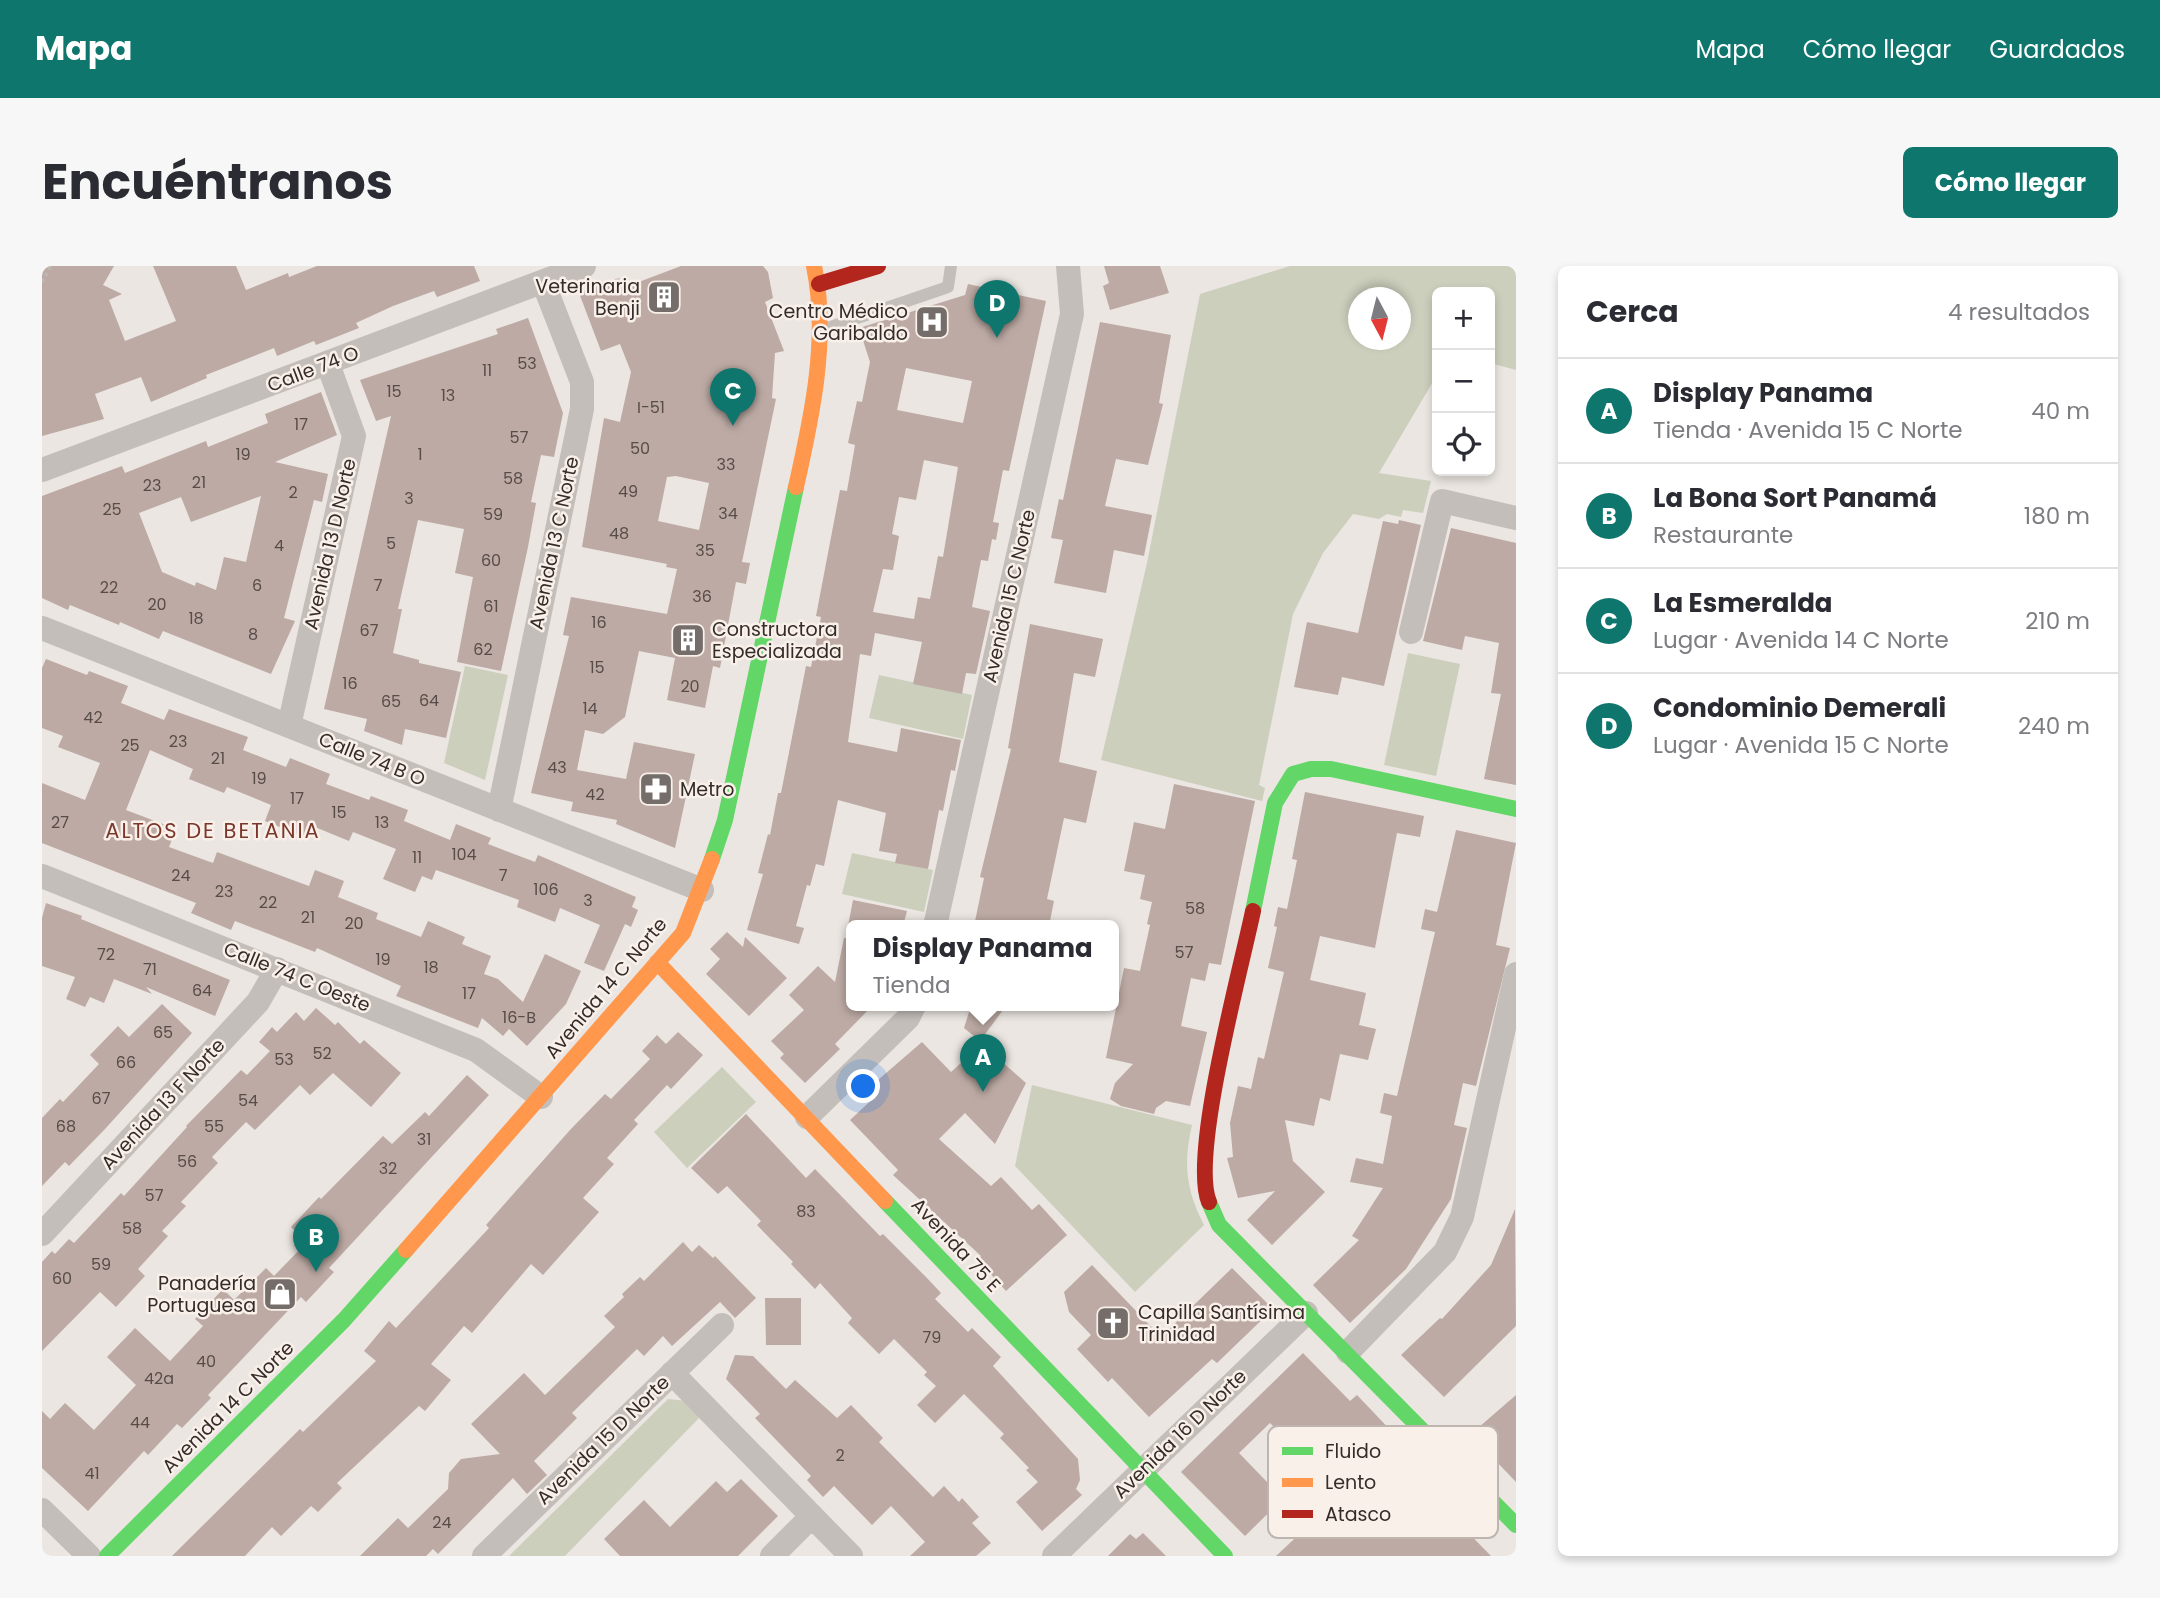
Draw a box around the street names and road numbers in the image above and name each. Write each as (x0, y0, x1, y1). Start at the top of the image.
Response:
street label: Calle 74 O (263, 339, 363, 399)
street label: Avenida 13 C Norte (522, 454, 586, 632)
street label: Avenida 13 D Norte (297, 456, 363, 632)
street label: Avenida 15 C Norte (976, 507, 1042, 685)
street label: Calle 74 B O (315, 725, 429, 793)
street label: Avenida 14 C Norte (539, 912, 673, 1064)
street label: Calle 74 C Oeste (220, 935, 374, 1019)
street label: Avenida 13 F Norte (95, 1032, 231, 1176)
street label: Avenida 75 E (905, 1192, 1007, 1298)
street label: Avenida 14 C Norte (156, 1335, 300, 1479)
street label: Avenida 16 D Norte (1107, 1363, 1253, 1505)
street label: Avenida 15 D Norte (530, 1369, 676, 1511)

